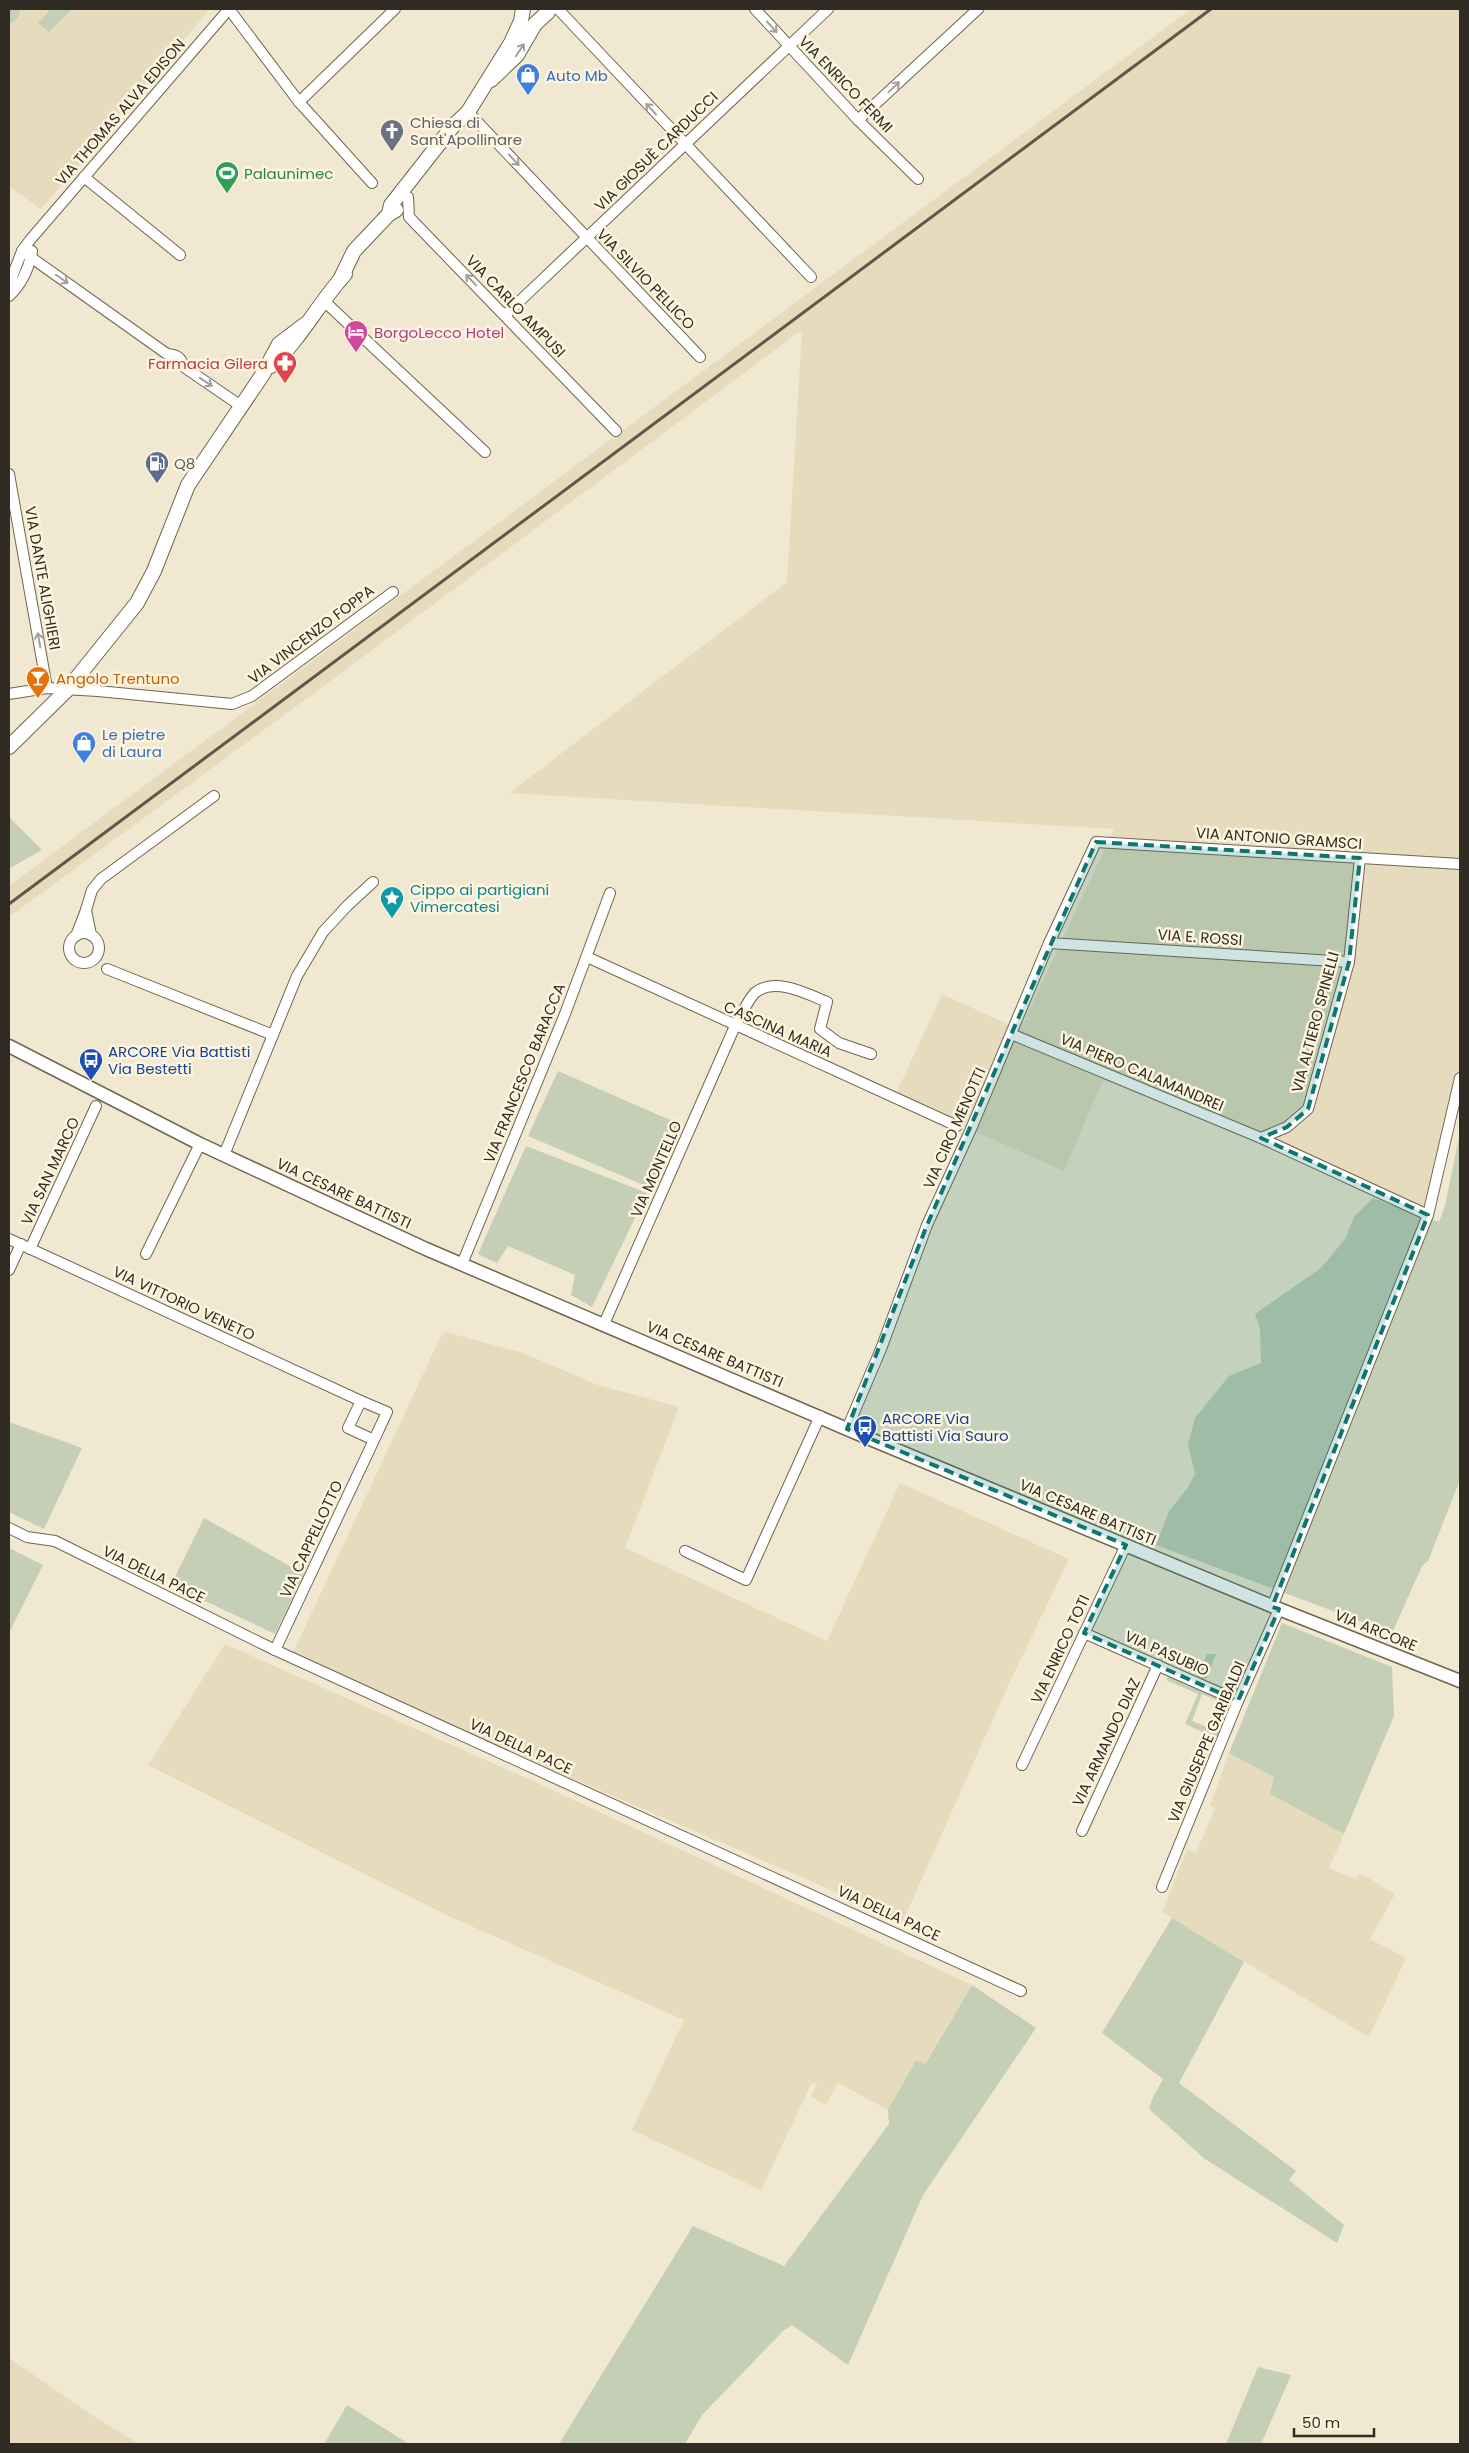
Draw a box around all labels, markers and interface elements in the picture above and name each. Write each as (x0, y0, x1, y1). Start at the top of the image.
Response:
one-way arrow (766, 21, 778, 33)
street label: VIA ENRICO FERMI (794, 31, 898, 137)
street label: VIA THOMAS ALVA EDISON (50, 34, 190, 190)
one-way arrow (515, 43, 525, 57)
shop icon: Auto Mb (515, 62, 541, 96)
place label: Auto Mb (546, 65, 608, 86)
one-way arrow (888, 81, 900, 93)
street label: VIA GIOSUÈ CARDUCCI (590, 86, 722, 216)
one-way arrow (645, 103, 657, 116)
place label: Chiesa di Sant'Apollinare (410, 112, 522, 150)
church icon: Chiesa di Sant'Apollinare (379, 118, 405, 152)
one-way arrow (508, 154, 520, 166)
sports icon: Palaunimec (214, 160, 240, 194)
place label: Palaunimec (244, 163, 333, 184)
street label: VIA SILVIO PELLICO (592, 224, 700, 334)
street label: VIA CARLO AMPUSI (461, 250, 571, 362)
one-way arrow (55, 274, 69, 284)
one-way arrow (465, 274, 477, 287)
hotel icon: BorgoLecco Hotel (343, 319, 369, 353)
place label: BorgoLecco Hotel (374, 322, 504, 343)
pharmacy icon: Farmacia Gilera (272, 350, 298, 384)
place label: Farmacia Gilera (148, 353, 268, 374)
one-way arrow (199, 377, 213, 387)
fuel station icon: Q8 (144, 450, 170, 484)
place label: Q8 (174, 453, 195, 474)
street label: VIA DANTE ALIGHIERI (20, 505, 66, 651)
street label: VIA VINCENZO FOPPA (244, 580, 378, 688)
one-way arrow (33, 633, 43, 649)
bar icon: Angolo Trentuno (25, 665, 51, 699)
place label: Angolo Trentuno (56, 668, 180, 689)
place label: Le pietre di Laura (102, 724, 165, 762)
shop icon: Le pietre di Laura (71, 730, 97, 764)
street label: VIA ANTONIO GRAMSCI (1195, 822, 1363, 854)
place label: Cippo ai partigiani Vimercatesi (410, 879, 549, 917)
place icon: Cippo ai partigiani Vimercatesi (379, 885, 405, 919)
street label: VIA E. ROSSI (1157, 924, 1243, 950)
street label: VIA ALTIERO SPINELLI (1286, 949, 1344, 1095)
street label: VIA FRANCESCO BARACCA (478, 980, 570, 1166)
street label: CASCINA MARIA (721, 996, 835, 1062)
street label: VIA PIERO CALAMANDREI (1057, 1028, 1227, 1116)
place label: ARCORE Via Battisti Via Bestetti (108, 1041, 250, 1079)
bus stop icon: ARCORE Via Battisti Via Bestetti (78, 1047, 104, 1081)
street label: VIA CIRO MENOTTI (918, 1064, 990, 1192)
street label: VIA SAN MARCO (16, 1113, 84, 1228)
street label: VIA MONTELLO (625, 1117, 687, 1221)
street label: VIA CESARE BATTISTI (273, 1152, 415, 1234)
street label: VIA VITTORIO VENETO (110, 1261, 259, 1345)
street label: VIA CESARE BATTISTI (643, 1316, 787, 1392)
place label: ARCORE Via Battisti Via Sauro (882, 1408, 1009, 1446)
bus stop icon: ARCORE Via Battisti Via Sauro (852, 1414, 878, 1448)
street label: VIA CESARE BATTISTI (1016, 1474, 1160, 1550)
street label: VIA CAPPELLOTTO (275, 1477, 348, 1601)
street label: VIA DELLA PACE (99, 1540, 209, 1608)
street label: VIA ENRICO TOTI (1026, 1591, 1094, 1707)
street label: VIA ARCORE (1332, 1604, 1420, 1656)
street label: VIA PASUBIO (1121, 1625, 1213, 1681)
street label: VIA GIUSEPPE GARIBALDI (1162, 1658, 1250, 1826)
street label: VIA ARMANDO DIAZ (1067, 1674, 1145, 1810)
street label: VIA DELLA PACE (466, 1713, 576, 1779)
street label: VIA DELLA PACE (834, 1880, 944, 1946)
scale bar (1294, 2406, 1374, 2438)
text: 50 m (1302, 2412, 1340, 2433)

